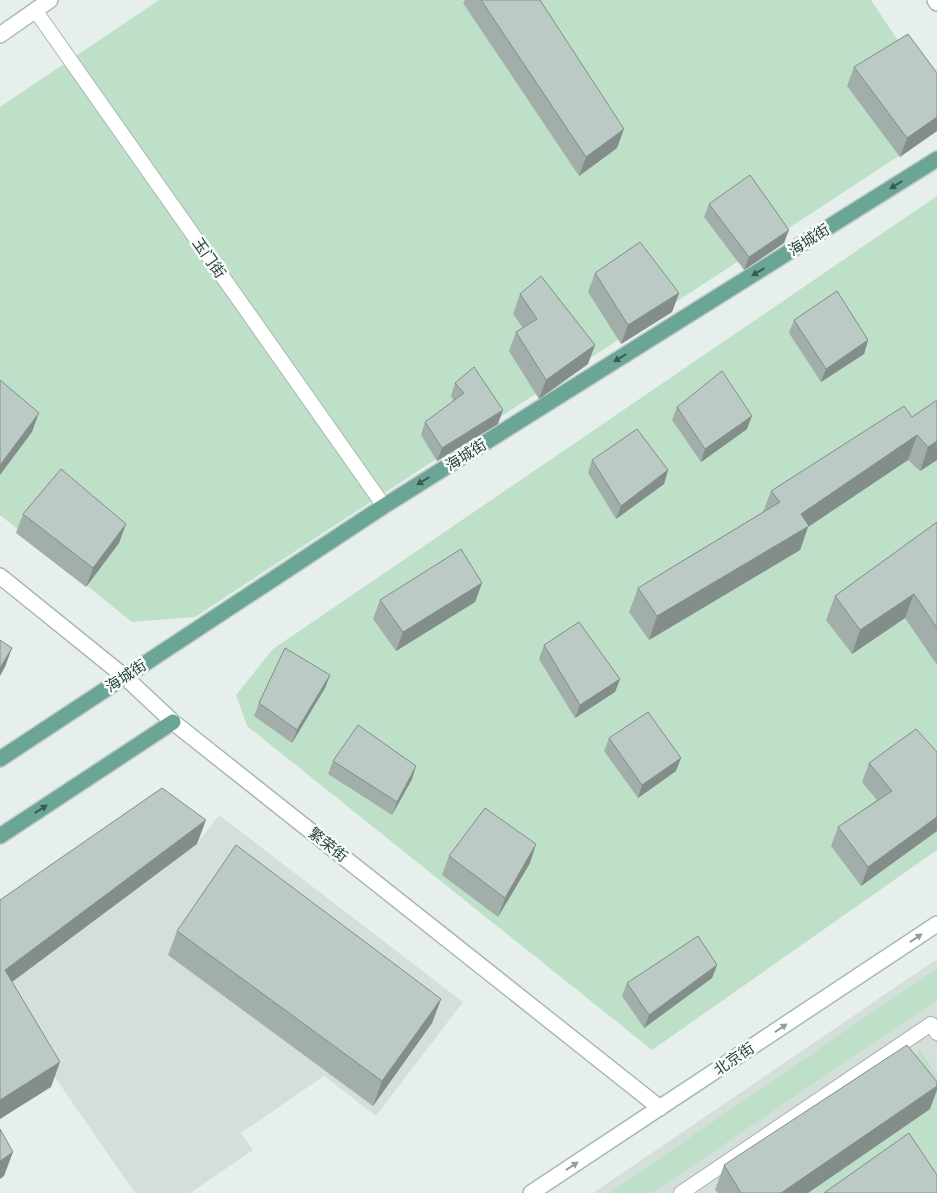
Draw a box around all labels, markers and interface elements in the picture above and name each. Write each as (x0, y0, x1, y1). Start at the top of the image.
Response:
one-way arrow (889, 181, 902, 190)
street label: 海城街 (785, 220, 833, 260)
street label: 玉门街 (189, 234, 230, 282)
one-way arrow (751, 267, 765, 276)
one-way arrow (614, 353, 627, 363)
street label: 海城街 (442, 435, 490, 475)
one-way arrow (417, 477, 430, 486)
street label: 海城街 (102, 655, 150, 696)
one-way arrow (34, 805, 47, 814)
street label: 繁荣街 (305, 823, 352, 866)
one-way arrow (909, 934, 923, 943)
one-way arrow (774, 1023, 787, 1033)
street label: 北京街 (710, 1038, 758, 1079)
one-way arrow (565, 1161, 579, 1171)

